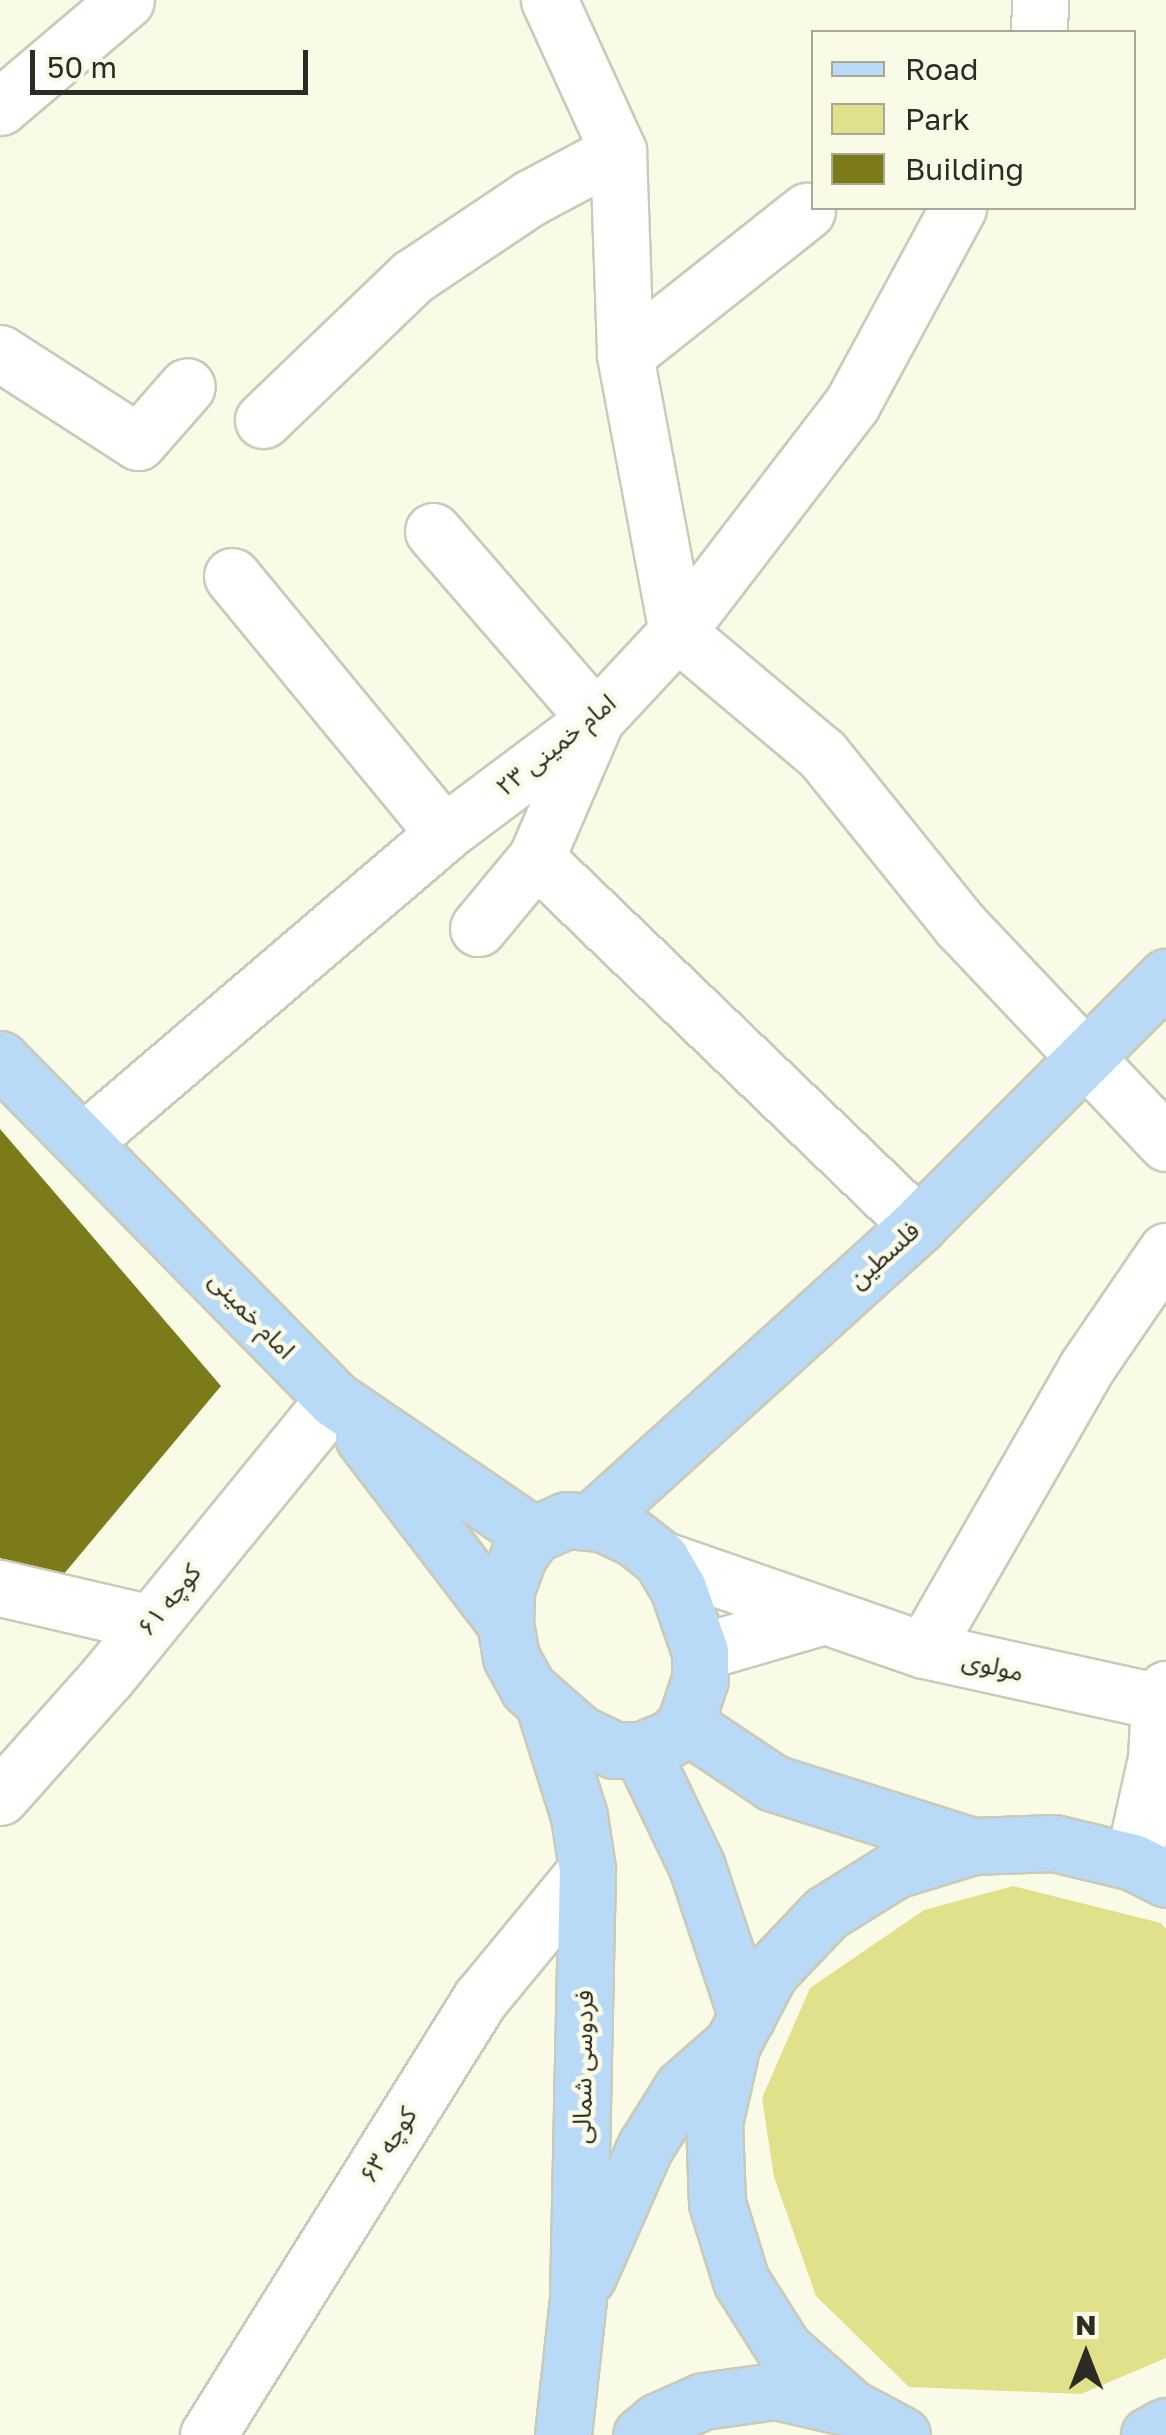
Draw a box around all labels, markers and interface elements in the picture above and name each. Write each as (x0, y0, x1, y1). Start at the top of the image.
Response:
scale bar (35, 30, 312, 92)
legend (811, 30, 1136, 210)
text: 50 m (47, 49, 117, 85)
text: Road (905, 51, 979, 87)
text: Park (905, 101, 970, 137)
text: Building (905, 151, 1024, 187)
street label: امام خمینی ۲۳ (490, 688, 622, 802)
street label: فلسطین (842, 1215, 926, 1295)
street label: امام خمینی (203, 1265, 301, 1365)
street label: کوچه ۶۱ (131, 1558, 207, 1642)
street label: مولوی (959, 1644, 1027, 1688)
street label: فردوسی شمالی (567, 1990, 599, 2144)
street label: کوچه ۶۳ (353, 2102, 423, 2188)
north arrow (1036, 2305, 1136, 2405)
text: N (1075, 2308, 1097, 2341)

